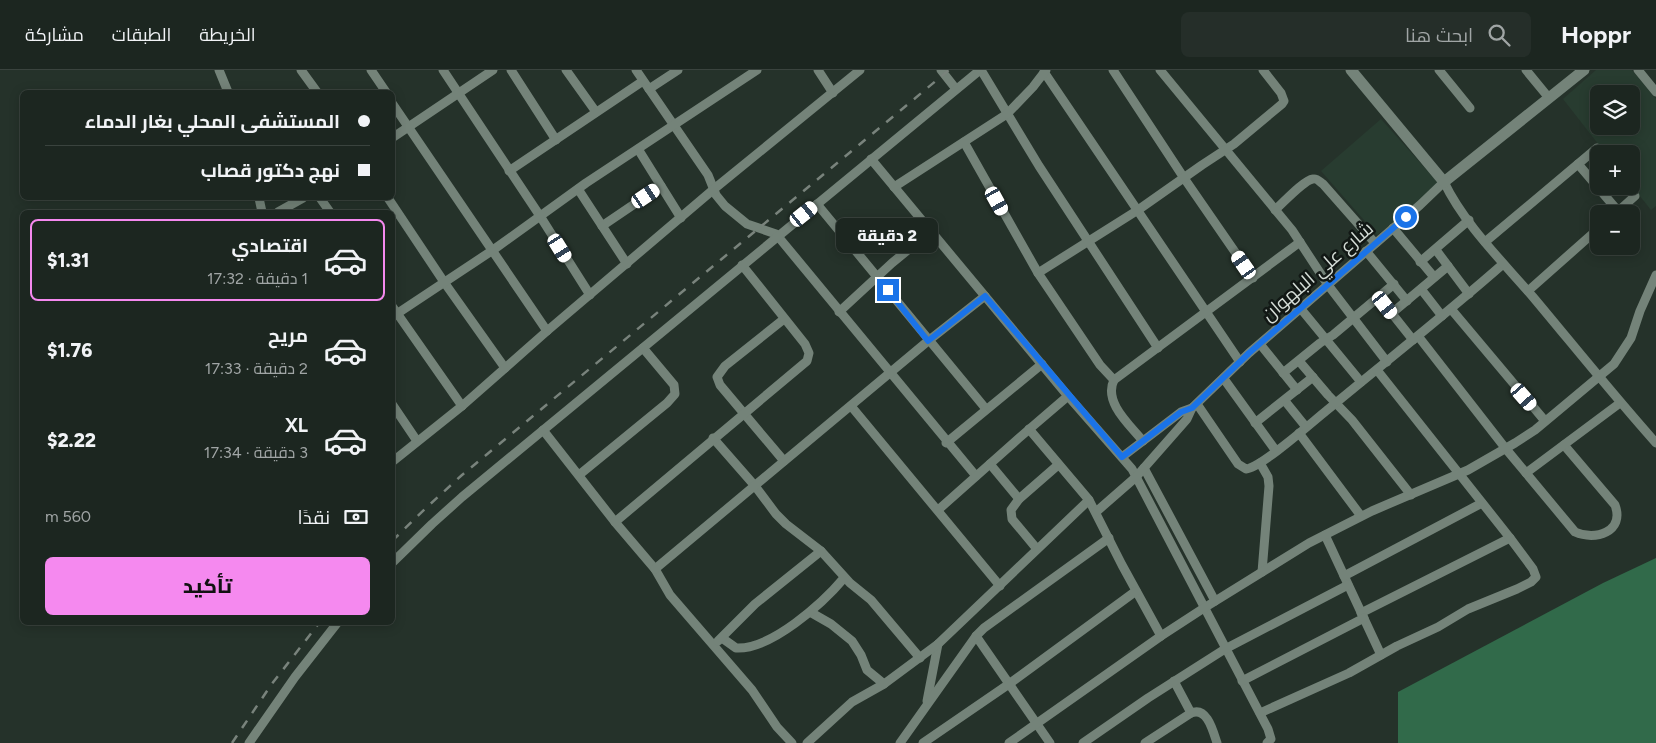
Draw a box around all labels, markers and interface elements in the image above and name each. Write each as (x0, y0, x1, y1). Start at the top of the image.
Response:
search box (1181, 12, 1531, 57)
text: Hoppr (1561, 20, 1631, 49)
icon: search (1485, 21, 1513, 49)
text: مشاركة (25, 24, 84, 46)
text: الطبقات (112, 24, 171, 46)
text: الخريطة (199, 24, 256, 46)
text: ابحث هنا (1405, 24, 1473, 47)
map controls (1590, 85, 1640, 255)
button: layers (1590, 85, 1640, 135)
text: المستشفى المحلي بغار الدماء (85, 110, 340, 133)
button: + (1590, 145, 1640, 195)
text: نهج دكتور قصاب (201, 159, 340, 182)
car (629, 181, 662, 211)
car (983, 184, 1010, 218)
car (787, 199, 820, 229)
button: − (1590, 205, 1640, 255)
route start (1395, 206, 1417, 228)
street label: شارع علي البلهوان (1257, 217, 1380, 328)
callout: 2 دقيقة (837, 218, 939, 252)
text: 2 دقيقة (857, 226, 917, 245)
car (545, 231, 574, 265)
text: اقتصادي (232, 234, 308, 257)
icon: car (323, 238, 368, 283)
car (1229, 248, 1258, 282)
text: $1.31 (47, 249, 89, 272)
text: 1 دقيقة · 17:32 (207, 269, 308, 288)
route end (877, 279, 899, 301)
car (1369, 289, 1400, 321)
text: مريح (268, 324, 308, 347)
icon: car (323, 328, 368, 373)
text: $1.76 (47, 339, 92, 362)
text: 2 دقيقة · 17:33 (205, 359, 308, 378)
car (1508, 381, 1539, 413)
text: XL (285, 414, 308, 437)
icon: car (323, 418, 368, 463)
text: $2.22 (47, 429, 96, 452)
text: 3 دقيقة · 17:34 (204, 443, 308, 462)
icon: cash (342, 503, 370, 531)
text: نقدًا (298, 506, 330, 529)
text: 560 m (45, 507, 91, 526)
button: تأكيد (45, 557, 370, 615)

